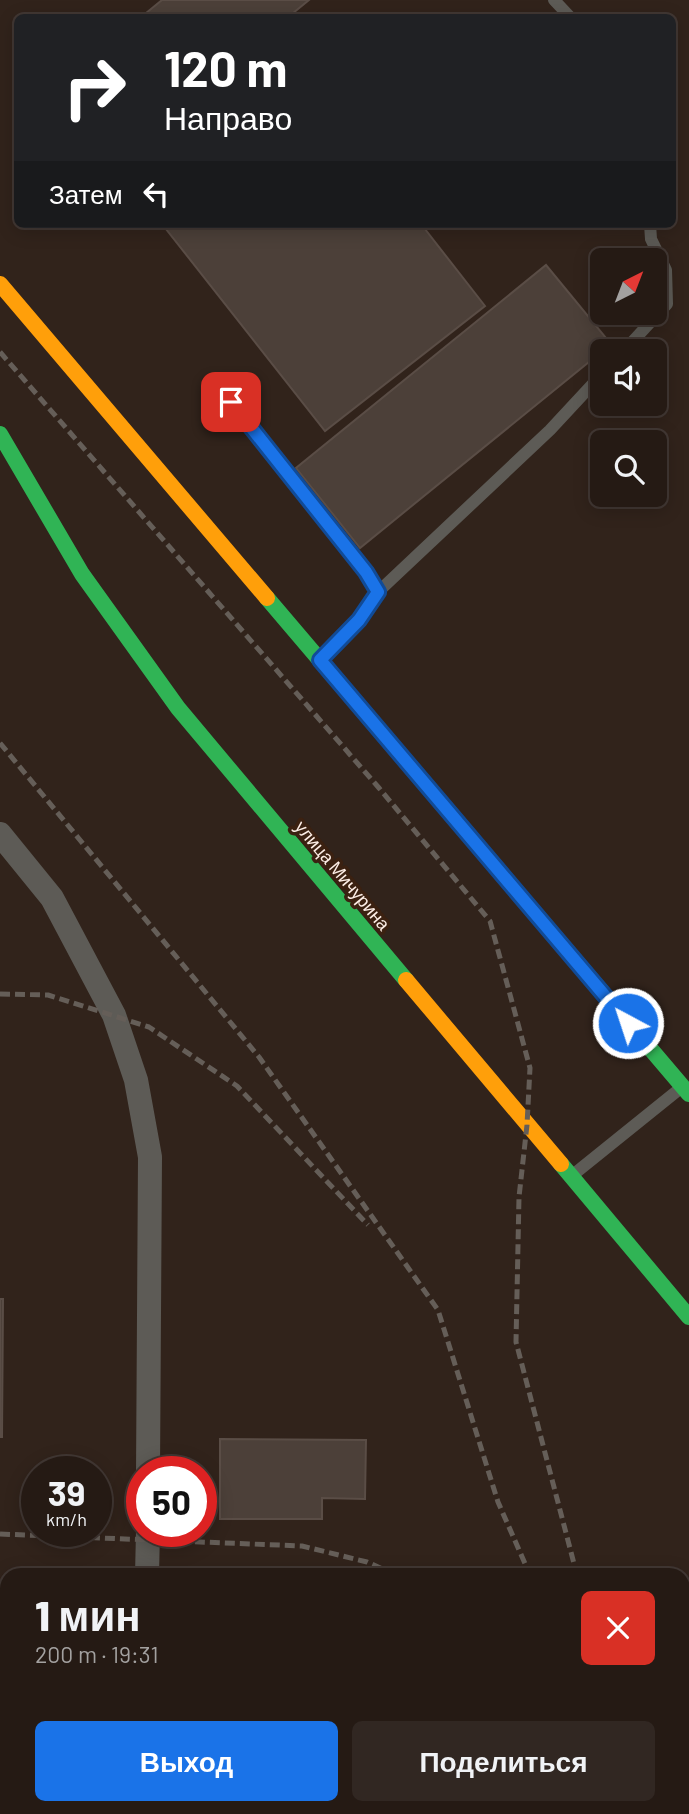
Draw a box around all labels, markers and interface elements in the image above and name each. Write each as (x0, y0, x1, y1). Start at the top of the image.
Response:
text: 120 m (164, 38, 287, 97)
icon: right (49, 42, 140, 133)
text: Направо (164, 98, 292, 136)
icon: left (137, 175, 175, 213)
text: Затем (49, 178, 123, 209)
north arrow (590, 248, 667, 326)
map controls (590, 248, 667, 507)
button: sound (590, 339, 667, 416)
pin (201, 372, 261, 432)
icon: arrive (212, 383, 250, 421)
button: search (590, 430, 667, 507)
street label: улица Мичурина (291, 816, 396, 935)
position arrow (591, 986, 665, 1060)
speed limit sign: 50 (126, 1456, 217, 1547)
text: 39 (48, 1471, 85, 1513)
text: km/h (46, 1508, 87, 1530)
text: 1 мин (35, 1589, 141, 1639)
button: close (581, 1591, 655, 1665)
text: 200 m · 19:31 (35, 1640, 159, 1668)
button: Выход (35, 1721, 338, 1801)
button: Поделиться (352, 1721, 655, 1801)

